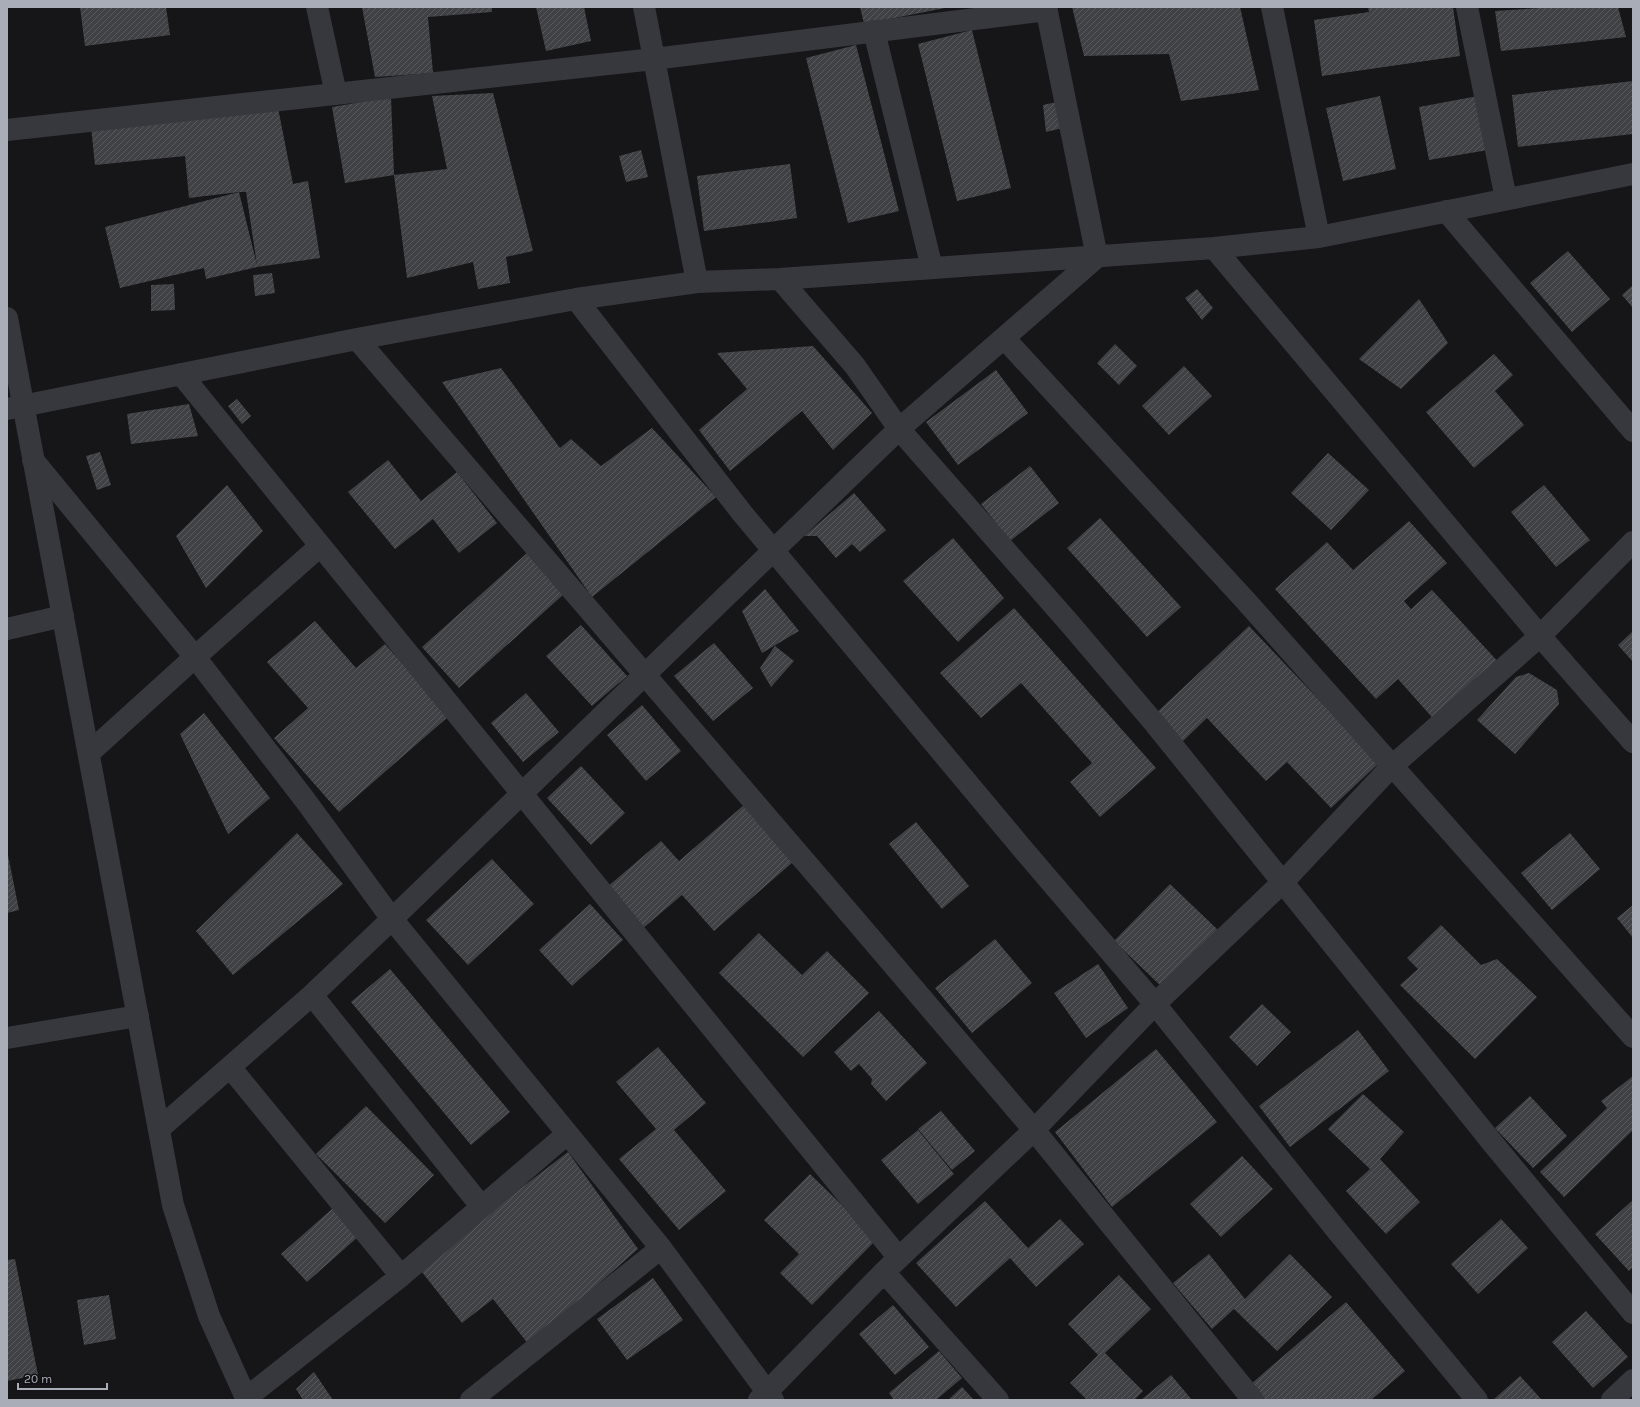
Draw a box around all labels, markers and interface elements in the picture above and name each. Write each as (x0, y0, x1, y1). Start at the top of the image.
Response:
scale bar (18, 1365, 107, 1391)
text: 20 m (24, 1372, 52, 1386)

